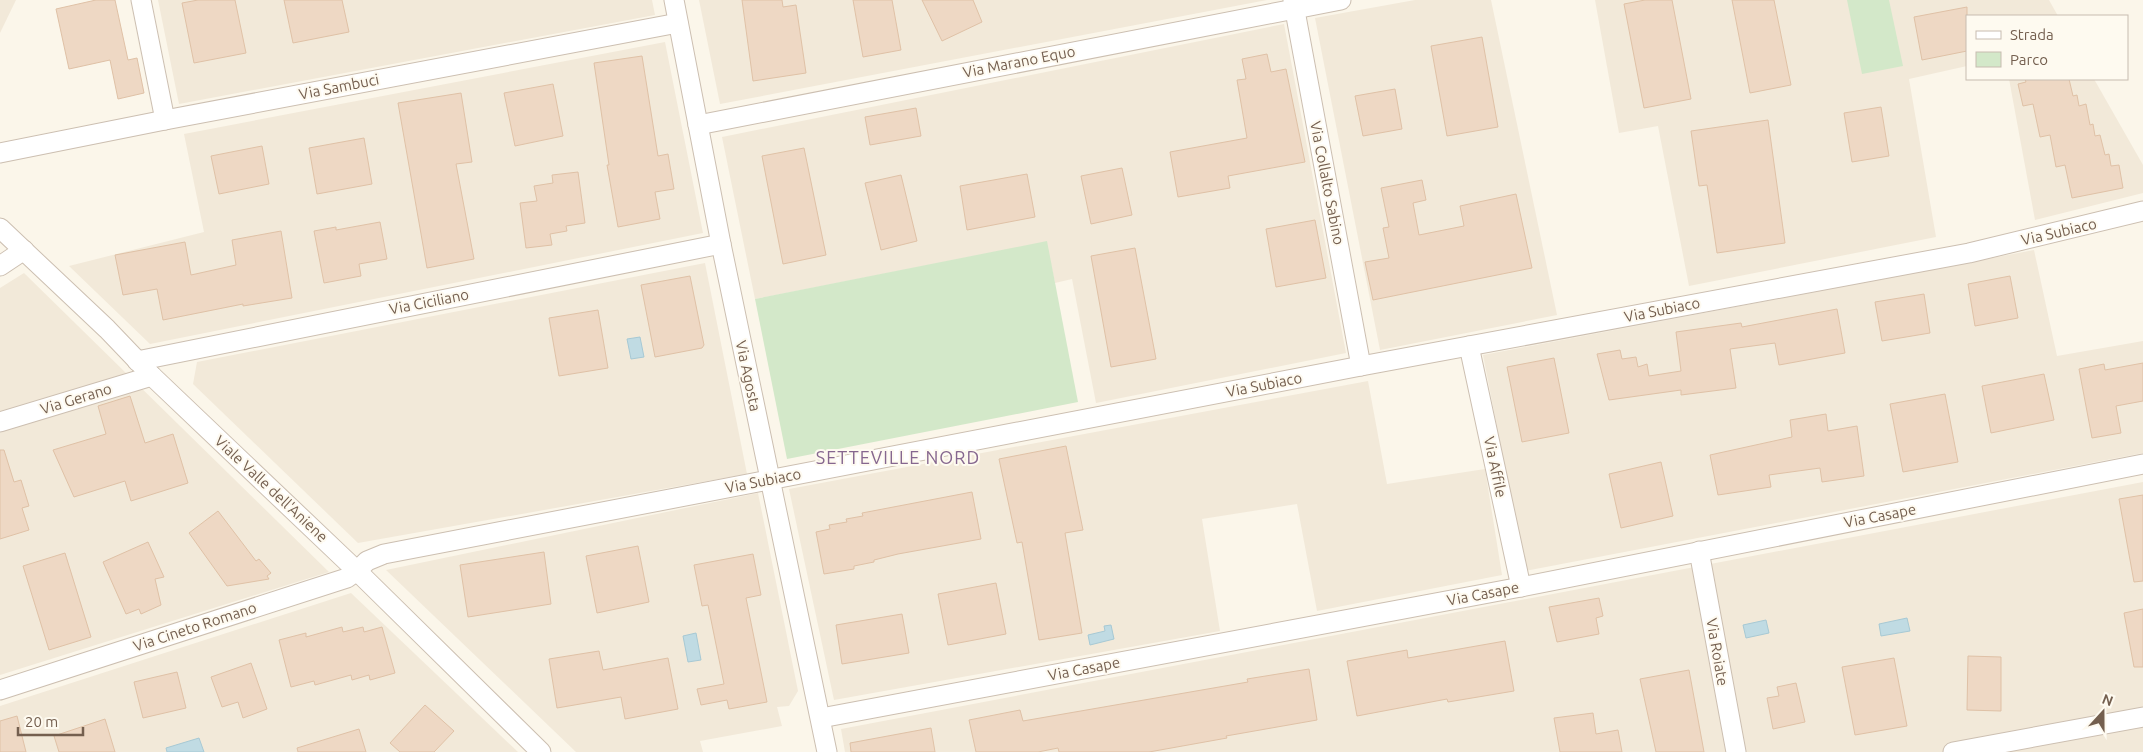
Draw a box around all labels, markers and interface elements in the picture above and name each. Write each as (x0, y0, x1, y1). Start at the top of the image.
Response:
legend (1966, 15, 2128, 80)
text: Strada (2010, 26, 2054, 43)
street label: Via Marano Equo (961, 42, 1077, 81)
text: Parco (2010, 51, 2048, 68)
street label: Via Sambuci (297, 70, 380, 103)
street label: Via Collalto Sabino (1307, 120, 1348, 246)
street label: Via Subiaco (2019, 215, 2098, 248)
street label: Via Ciciliano (388, 285, 470, 318)
street label: Via Subiaco (1622, 294, 1701, 325)
street label: Via Agosta (733, 339, 764, 413)
street label: Via Subiaco (1224, 369, 1303, 400)
street label: Via Gerano (38, 380, 114, 417)
street label: Viale Valle dell'Aniene (211, 432, 331, 545)
street label: Via Affile (1481, 435, 1510, 499)
district label: SETTEVILLE NORD (816, 447, 980, 467)
street label: Via Subiaco (723, 465, 802, 496)
street label: Via Casape (1842, 500, 1917, 531)
street label: Via Casape (1445, 578, 1520, 609)
street label: Via Cineto Romano (131, 599, 259, 654)
street label: Via Roiate (1703, 617, 1732, 687)
street label: Via Casape (1046, 653, 1121, 684)
north arrow (2078, 687, 2128, 737)
text: N (2100, 691, 2115, 709)
scale bar (18, 704, 82, 736)
text: 20 m (25, 713, 58, 730)

